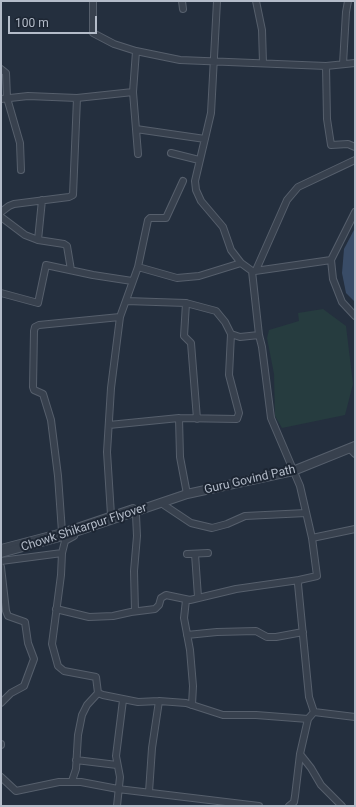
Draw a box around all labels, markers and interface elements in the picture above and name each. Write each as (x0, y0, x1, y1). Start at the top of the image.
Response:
scale bar (10, 8, 99, 34)
text: 100 m (15, 16, 49, 30)
street label: Guru Govind Path (203, 463, 297, 497)
street label: Chowk Shikarpur Flyover (19, 501, 149, 555)

